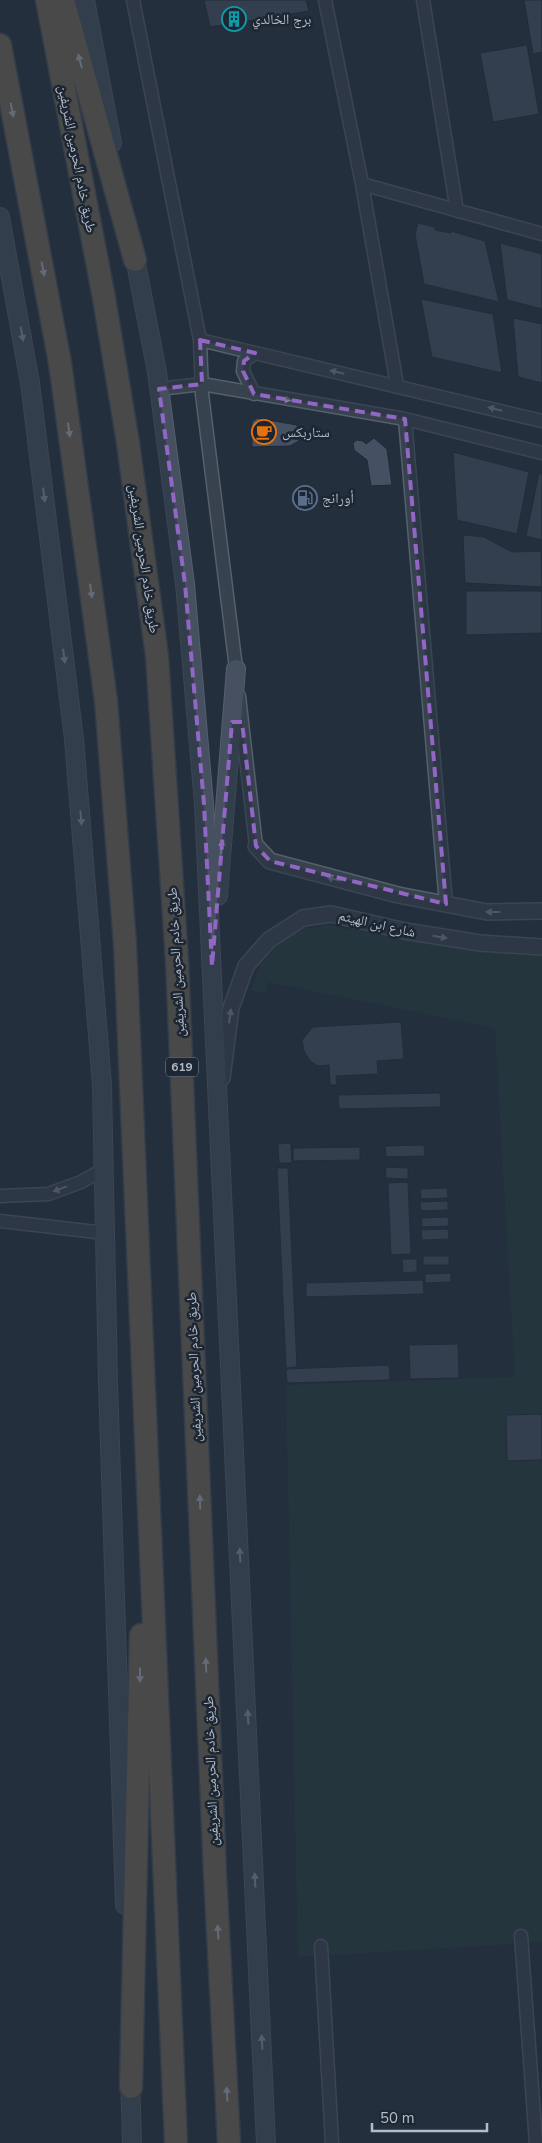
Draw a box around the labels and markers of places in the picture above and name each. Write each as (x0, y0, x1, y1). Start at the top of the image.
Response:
building icon: برج الخالدي (221, 6, 247, 32)
place label: برج الخالدي (252, 10, 312, 30)
cafe icon: ستاربكس (251, 419, 277, 445)
place label: ستاربكس (282, 423, 330, 442)
fuel station icon: أورانج (292, 485, 318, 511)
place label: أورانج (322, 489, 354, 508)

